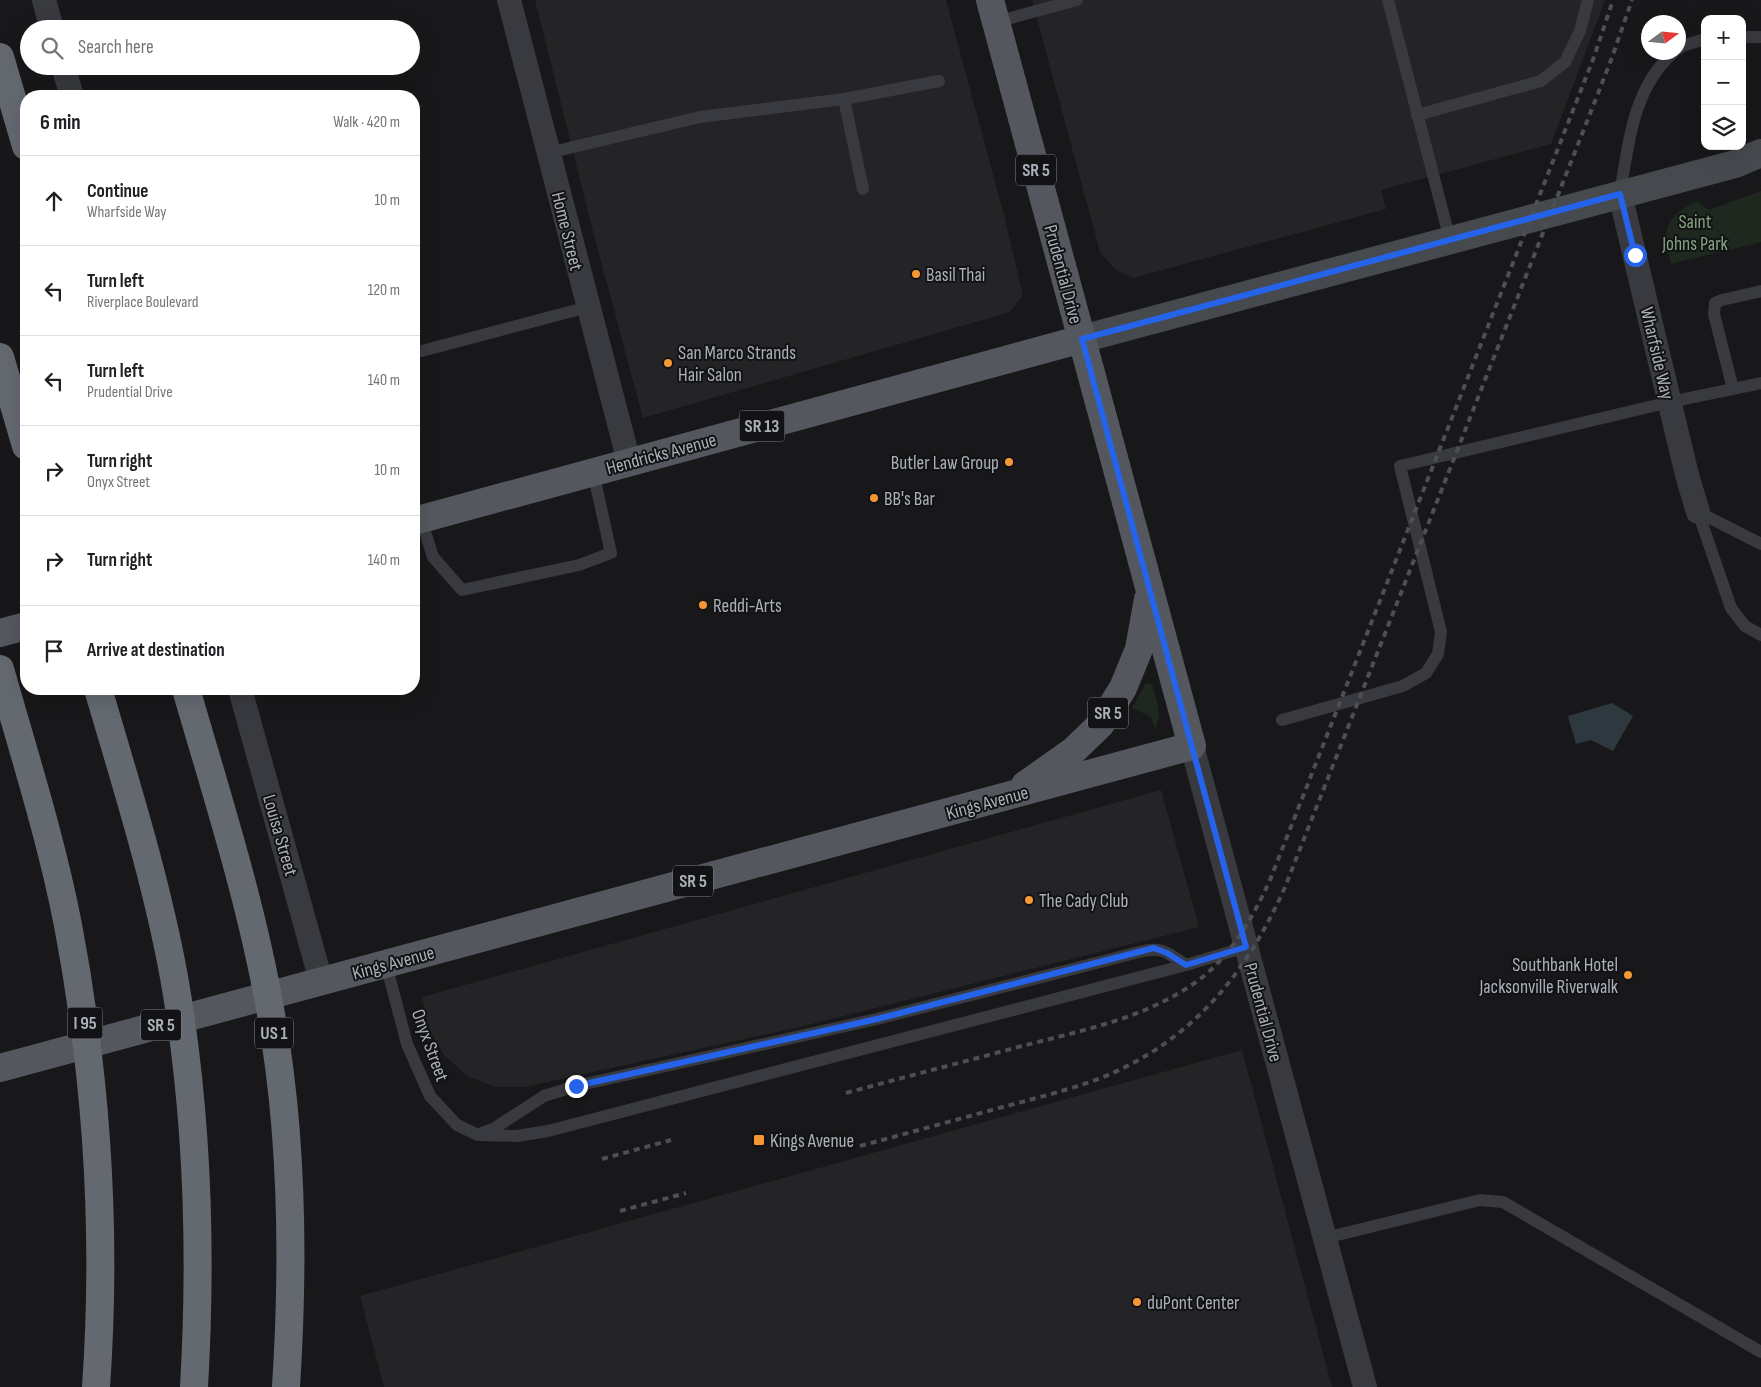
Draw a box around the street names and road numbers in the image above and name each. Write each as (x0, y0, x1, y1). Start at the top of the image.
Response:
road number: SR 5 (1016, 154, 1056, 186)
street label: Home Street (546, 190, 587, 273)
street label: Prudential Drive (1038, 222, 1087, 326)
street label: Wharfside Way (1635, 305, 1678, 403)
road number: SR 13 (740, 411, 784, 442)
street label: Hendricks Avenue (604, 429, 719, 480)
road number: SR 5 (1088, 698, 1128, 728)
street label: Kings Avenue (944, 781, 1031, 825)
street label: Louisa Street (257, 792, 302, 879)
road number: SR 5 (673, 866, 713, 896)
street label: Kings Avenue (350, 941, 437, 985)
street label: Prudential Drive (1238, 960, 1287, 1064)
street label: Onyx Street (406, 1006, 453, 1085)
road number: I 95 (68, 1008, 102, 1038)
road number: SR 5 (141, 1010, 181, 1040)
road number: US 1 (255, 1018, 293, 1048)

